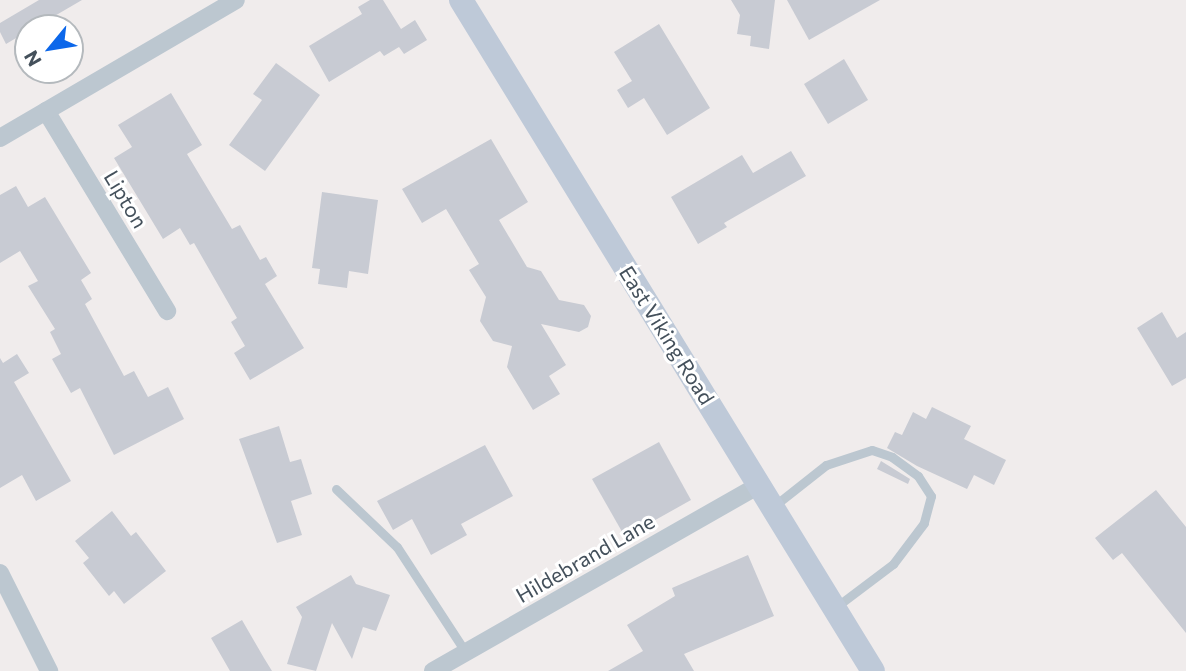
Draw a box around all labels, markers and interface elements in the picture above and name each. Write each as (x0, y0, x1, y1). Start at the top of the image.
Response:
north arrow (14, 14, 84, 84)
text: N (19, 47, 46, 71)
street label: Lipton (99, 166, 153, 232)
street label: East Viking Road (614, 261, 720, 409)
street label: Hildebrand Lane (511, 508, 659, 608)

